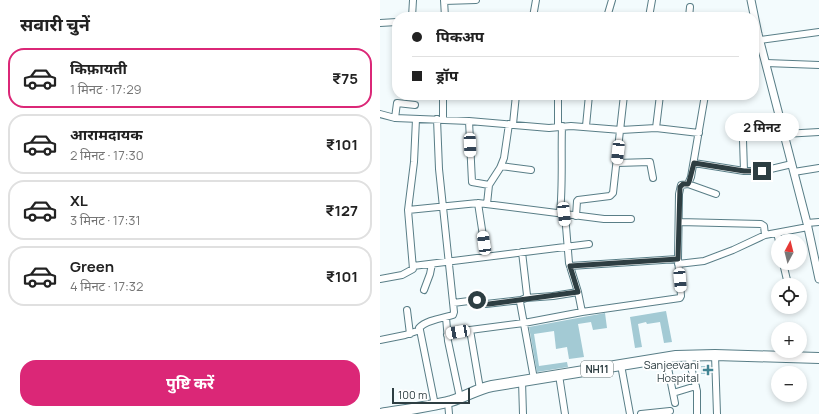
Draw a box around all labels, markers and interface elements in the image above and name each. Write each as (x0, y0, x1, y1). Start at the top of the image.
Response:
text: सवारी चुनें (20, 12, 90, 36)
text: पिकअप (436, 26, 484, 47)
text: किफ़ायती (70, 58, 127, 79)
icon: car (22, 60, 58, 96)
text: ड्रॉप (436, 65, 458, 86)
text: ₹75 (332, 68, 358, 89)
text: 1 मिनट · 17:29 (70, 80, 142, 98)
callout: 2 मिनट (725, 113, 799, 141)
text: 2 मिनट (743, 118, 781, 136)
text: आरामदायक (70, 124, 143, 145)
icon: car (22, 126, 58, 162)
car (464, 133, 476, 157)
text: ₹101 (326, 134, 358, 155)
car (611, 139, 625, 165)
text: 2 मिनट · 17:30 (70, 146, 144, 164)
route end (753, 162, 771, 180)
text: XL (70, 190, 88, 211)
icon: car (22, 192, 58, 228)
text: ₹127 (325, 200, 358, 221)
car (557, 201, 571, 227)
text: 3 मिनट · 17:31 (70, 211, 141, 229)
car (476, 230, 492, 256)
north arrow (771, 234, 807, 270)
map controls (771, 234, 807, 402)
text: Green (70, 256, 114, 277)
icon: car (22, 258, 58, 294)
text: ₹101 (326, 266, 358, 287)
car (673, 268, 687, 292)
text: 4 मिनट · 17:32 (70, 277, 143, 295)
button: locate (771, 278, 807, 314)
route start (468, 291, 486, 309)
button: + (771, 322, 807, 358)
car (445, 324, 471, 340)
place label: Sanjeevani Hospital (644, 357, 699, 385)
button: पुष्टि करें (20, 360, 360, 406)
road number: NH11 (581, 361, 613, 377)
marker: Sanjeevani Hospital (702, 364, 714, 376)
button: − (771, 366, 807, 402)
scale bar (392, 386, 470, 405)
text: 100 m (398, 387, 427, 402)

